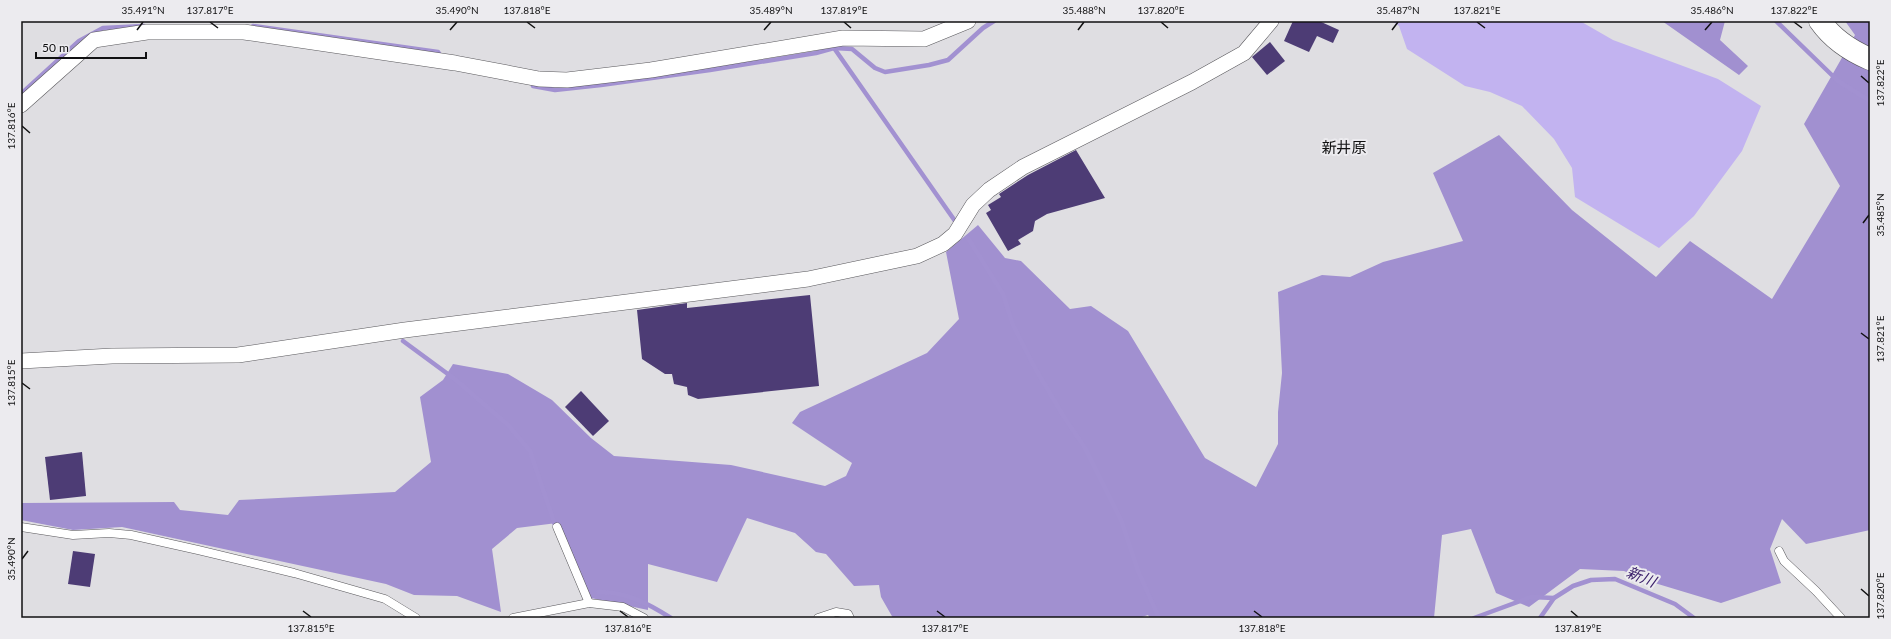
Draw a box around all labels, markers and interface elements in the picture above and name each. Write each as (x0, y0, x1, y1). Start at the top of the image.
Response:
text: 35.491°N (121, 4, 165, 16)
text: 137.817°E (186, 4, 234, 16)
text: 35.490°N (435, 4, 479, 16)
text: 137.818°E (503, 4, 551, 16)
text: 35.489°N (749, 4, 793, 16)
text: 137.819°E (820, 4, 868, 16)
text: 35.488°N (1062, 4, 1106, 16)
text: 137.820°E (1137, 4, 1185, 16)
text: 35.487°N (1376, 4, 1420, 16)
text: 137.821°E (1453, 4, 1501, 16)
text: 35.486°N (1690, 4, 1734, 16)
text: 137.822°E (1770, 4, 1818, 16)
scale bar (36, 34, 146, 60)
text: 50 m (42, 40, 69, 55)
text: 137.822°E (1874, 59, 1886, 107)
text: 137.816°E (5, 102, 17, 150)
district label: 新井原 (1321, 138, 1367, 156)
text: 35.485°N (1874, 193, 1886, 237)
text: 137.821°E (1874, 315, 1886, 363)
text: 137.815°E (5, 359, 17, 407)
text: 35.490°N (5, 537, 17, 581)
water label: 新川 (1624, 562, 1661, 591)
text: 137.820°E (1874, 572, 1886, 620)
text: 137.815°E (287, 622, 335, 634)
text: 137.816°E (604, 622, 652, 634)
text: 137.817°E (921, 622, 969, 634)
text: 137.818°E (1238, 622, 1286, 634)
text: 137.819°E (1554, 622, 1602, 634)

